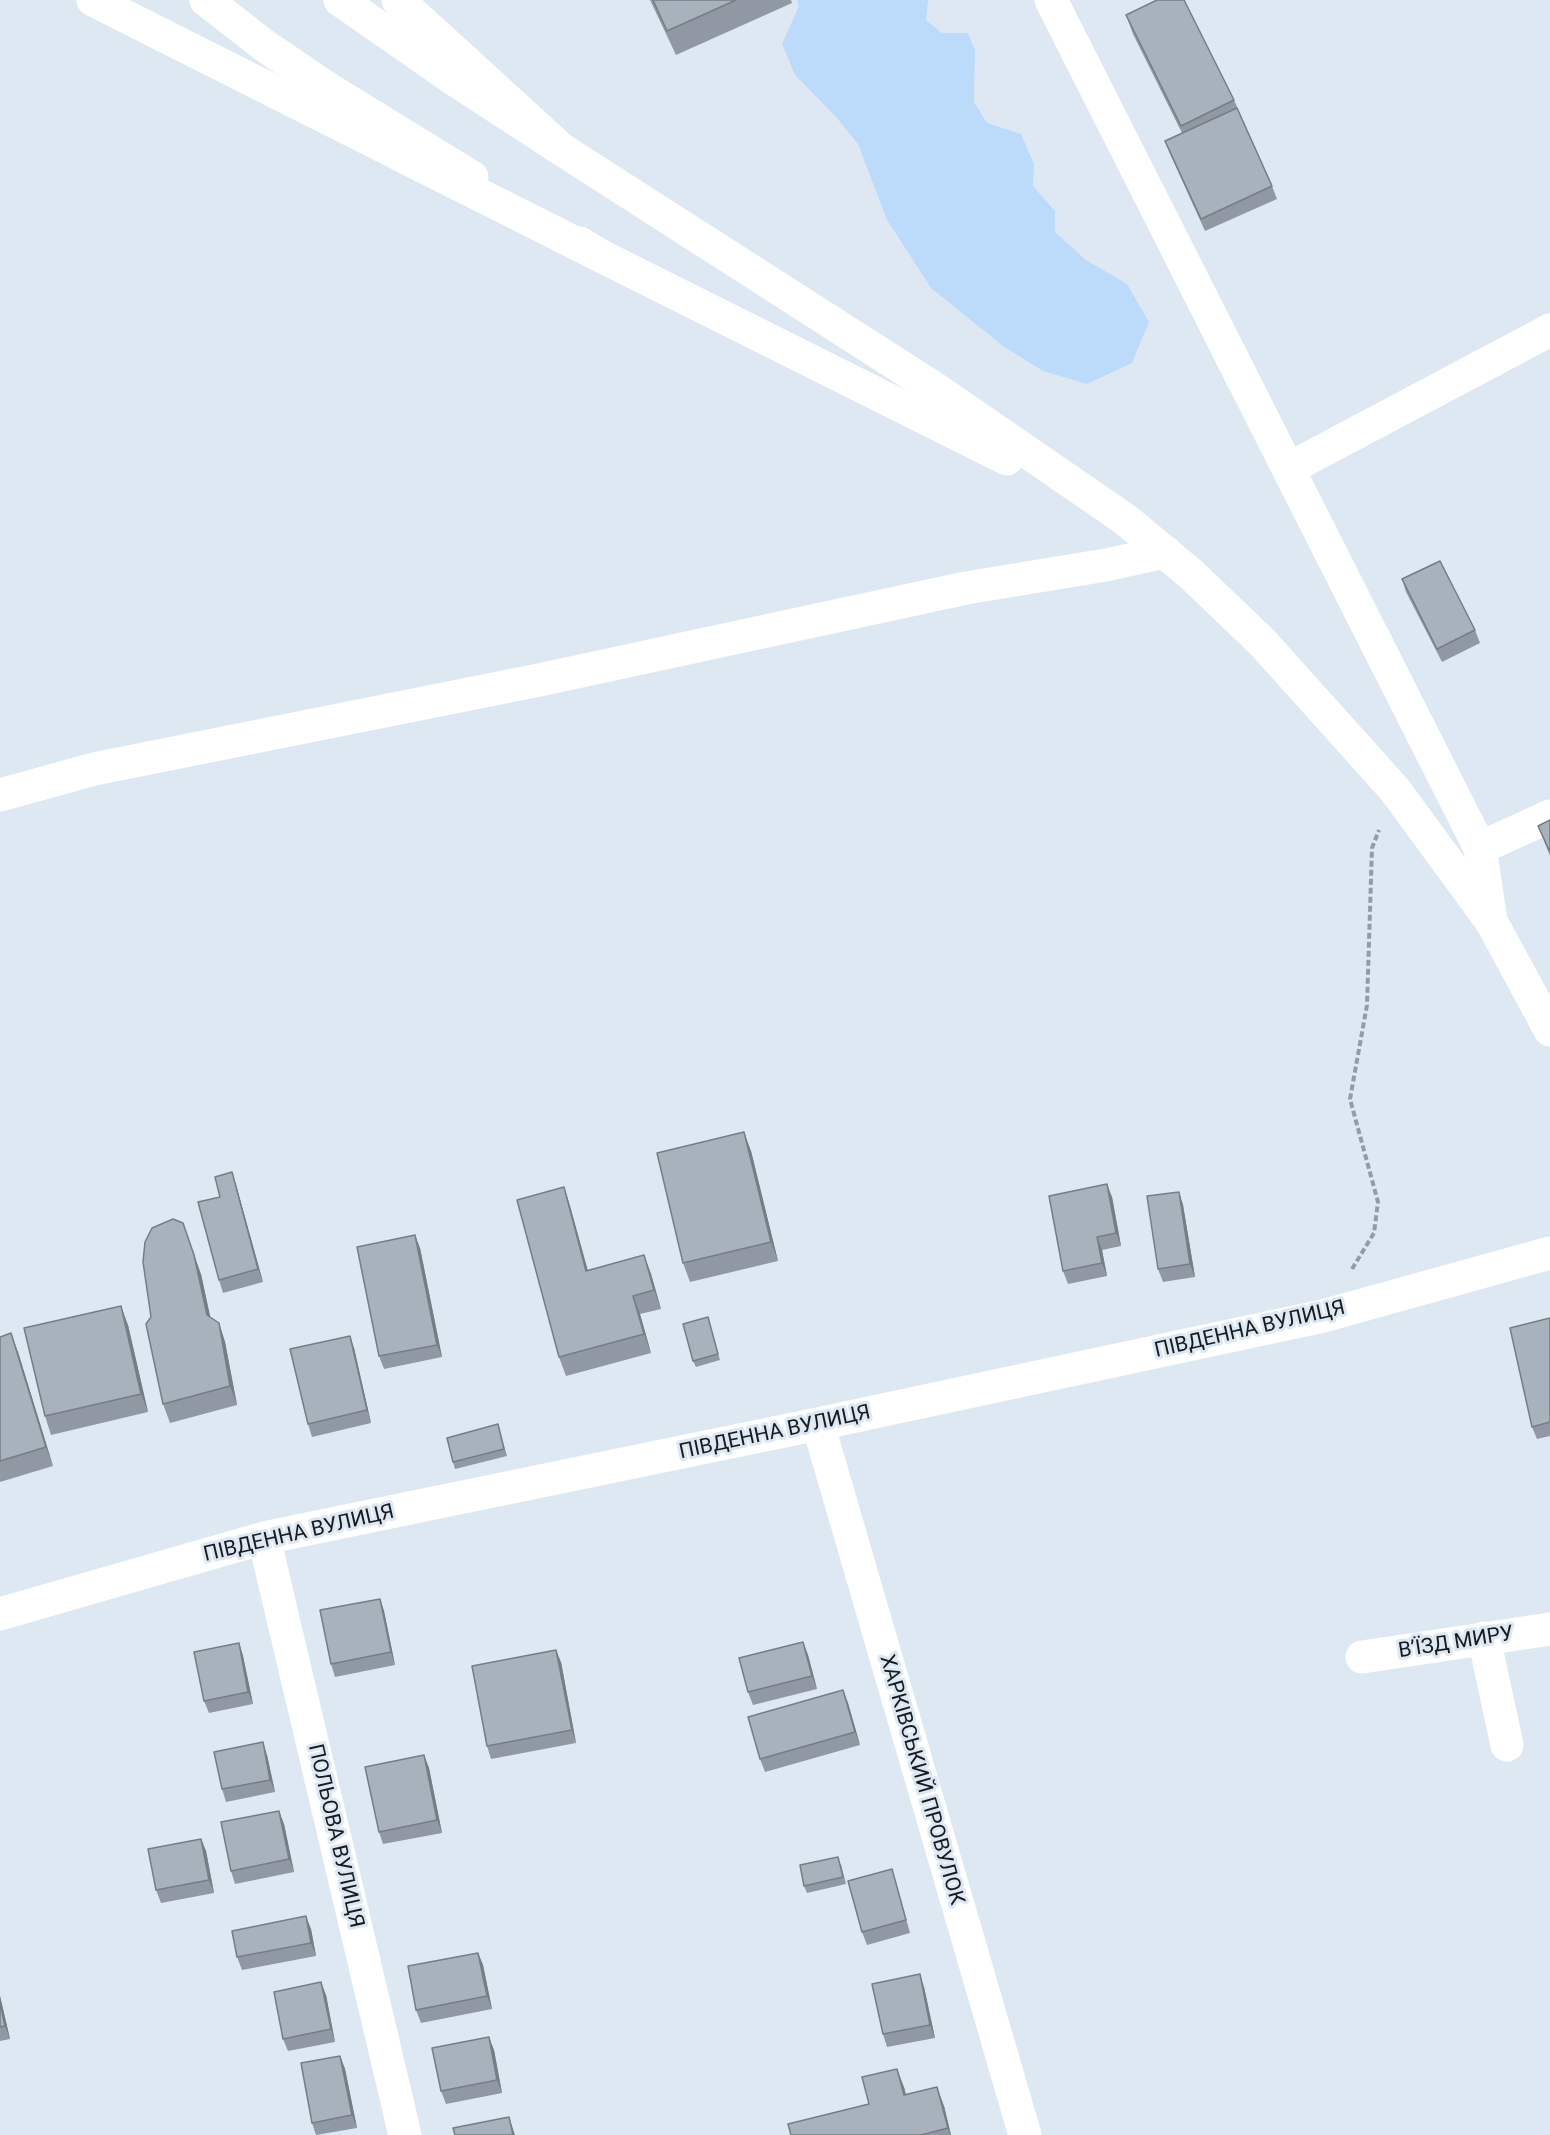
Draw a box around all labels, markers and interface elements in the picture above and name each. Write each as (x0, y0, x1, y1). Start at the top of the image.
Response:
street label: ПІВДЕННА ВУЛИЦЯ (1152, 1296, 1348, 1364)
street label: ПІВДЕННА ВУЛИЦЯ (677, 1400, 873, 1466)
street label: ПІВДЕННА ВУЛИЦЯ (201, 1500, 397, 1568)
street label: В’ЇЗД МИРУ (1397, 1621, 1515, 1665)
street label: ХАРКІВСЬКИЙ ПРОВУЛОК (873, 1652, 969, 1908)
street label: ПОЛЬОВА ВУЛИЦЯ (302, 1742, 368, 1930)

